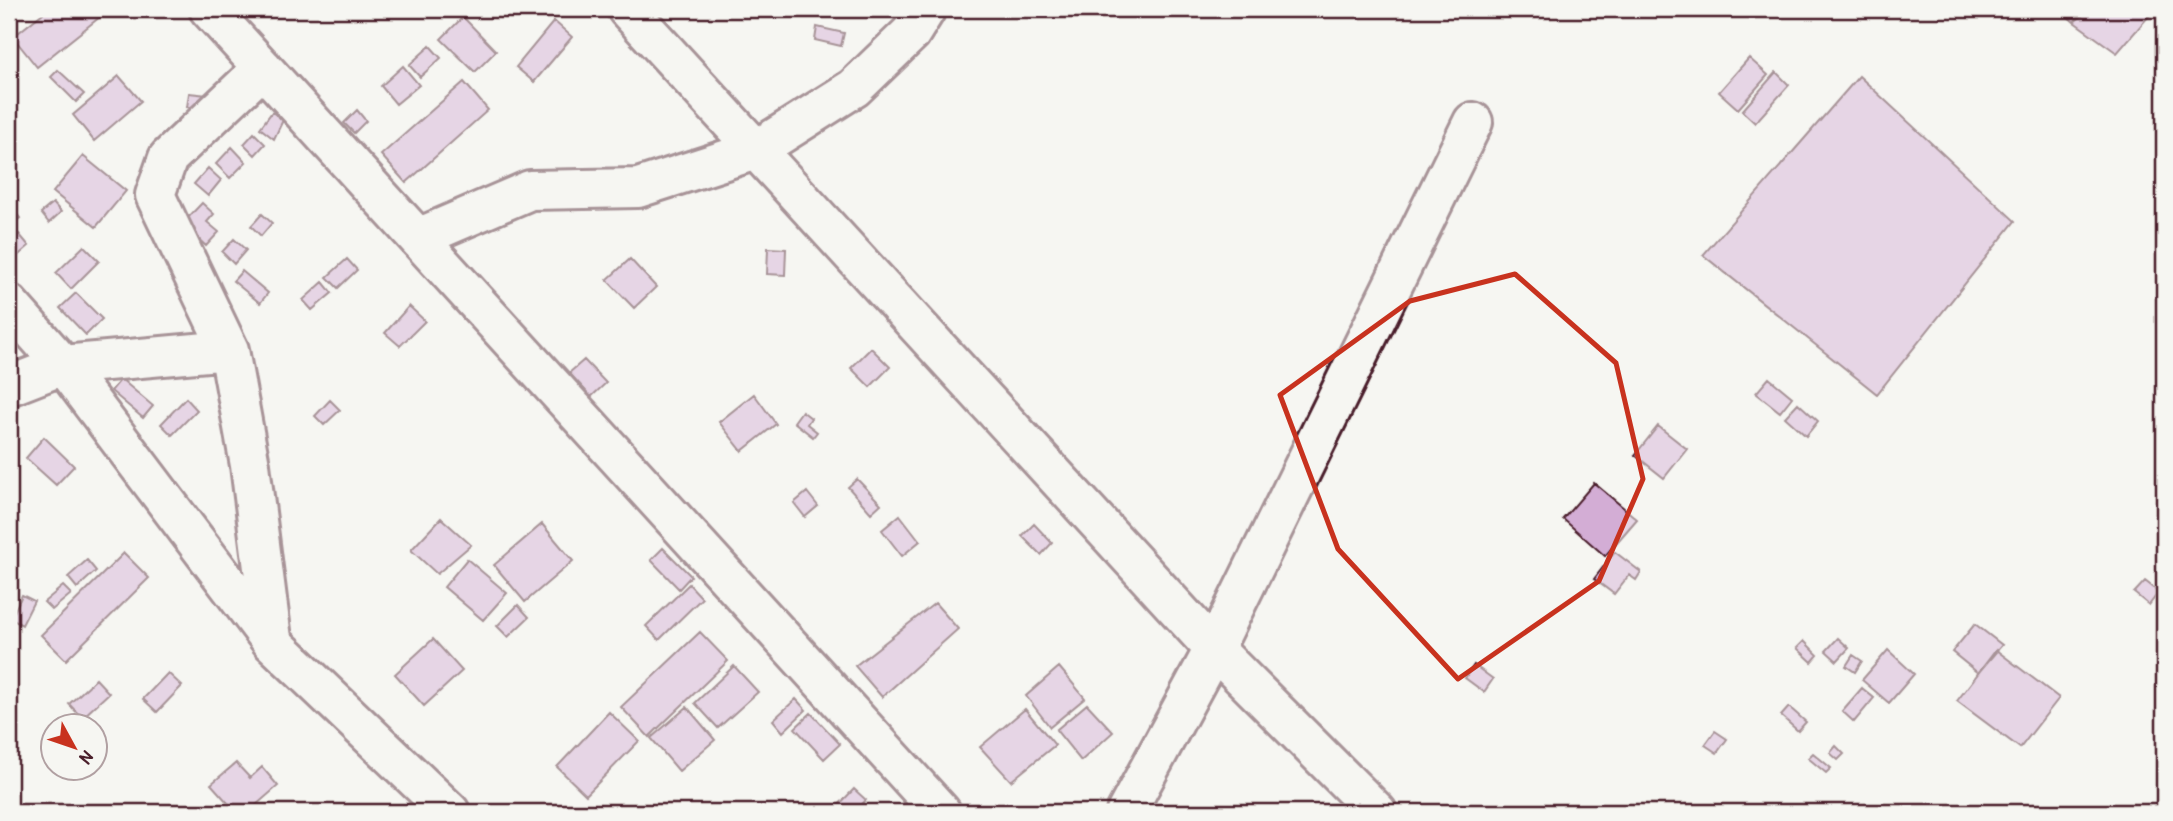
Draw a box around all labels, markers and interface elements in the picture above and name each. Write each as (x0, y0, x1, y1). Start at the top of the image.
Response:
north arrow (38, 712, 108, 782)
text: N (74, 746, 100, 770)

